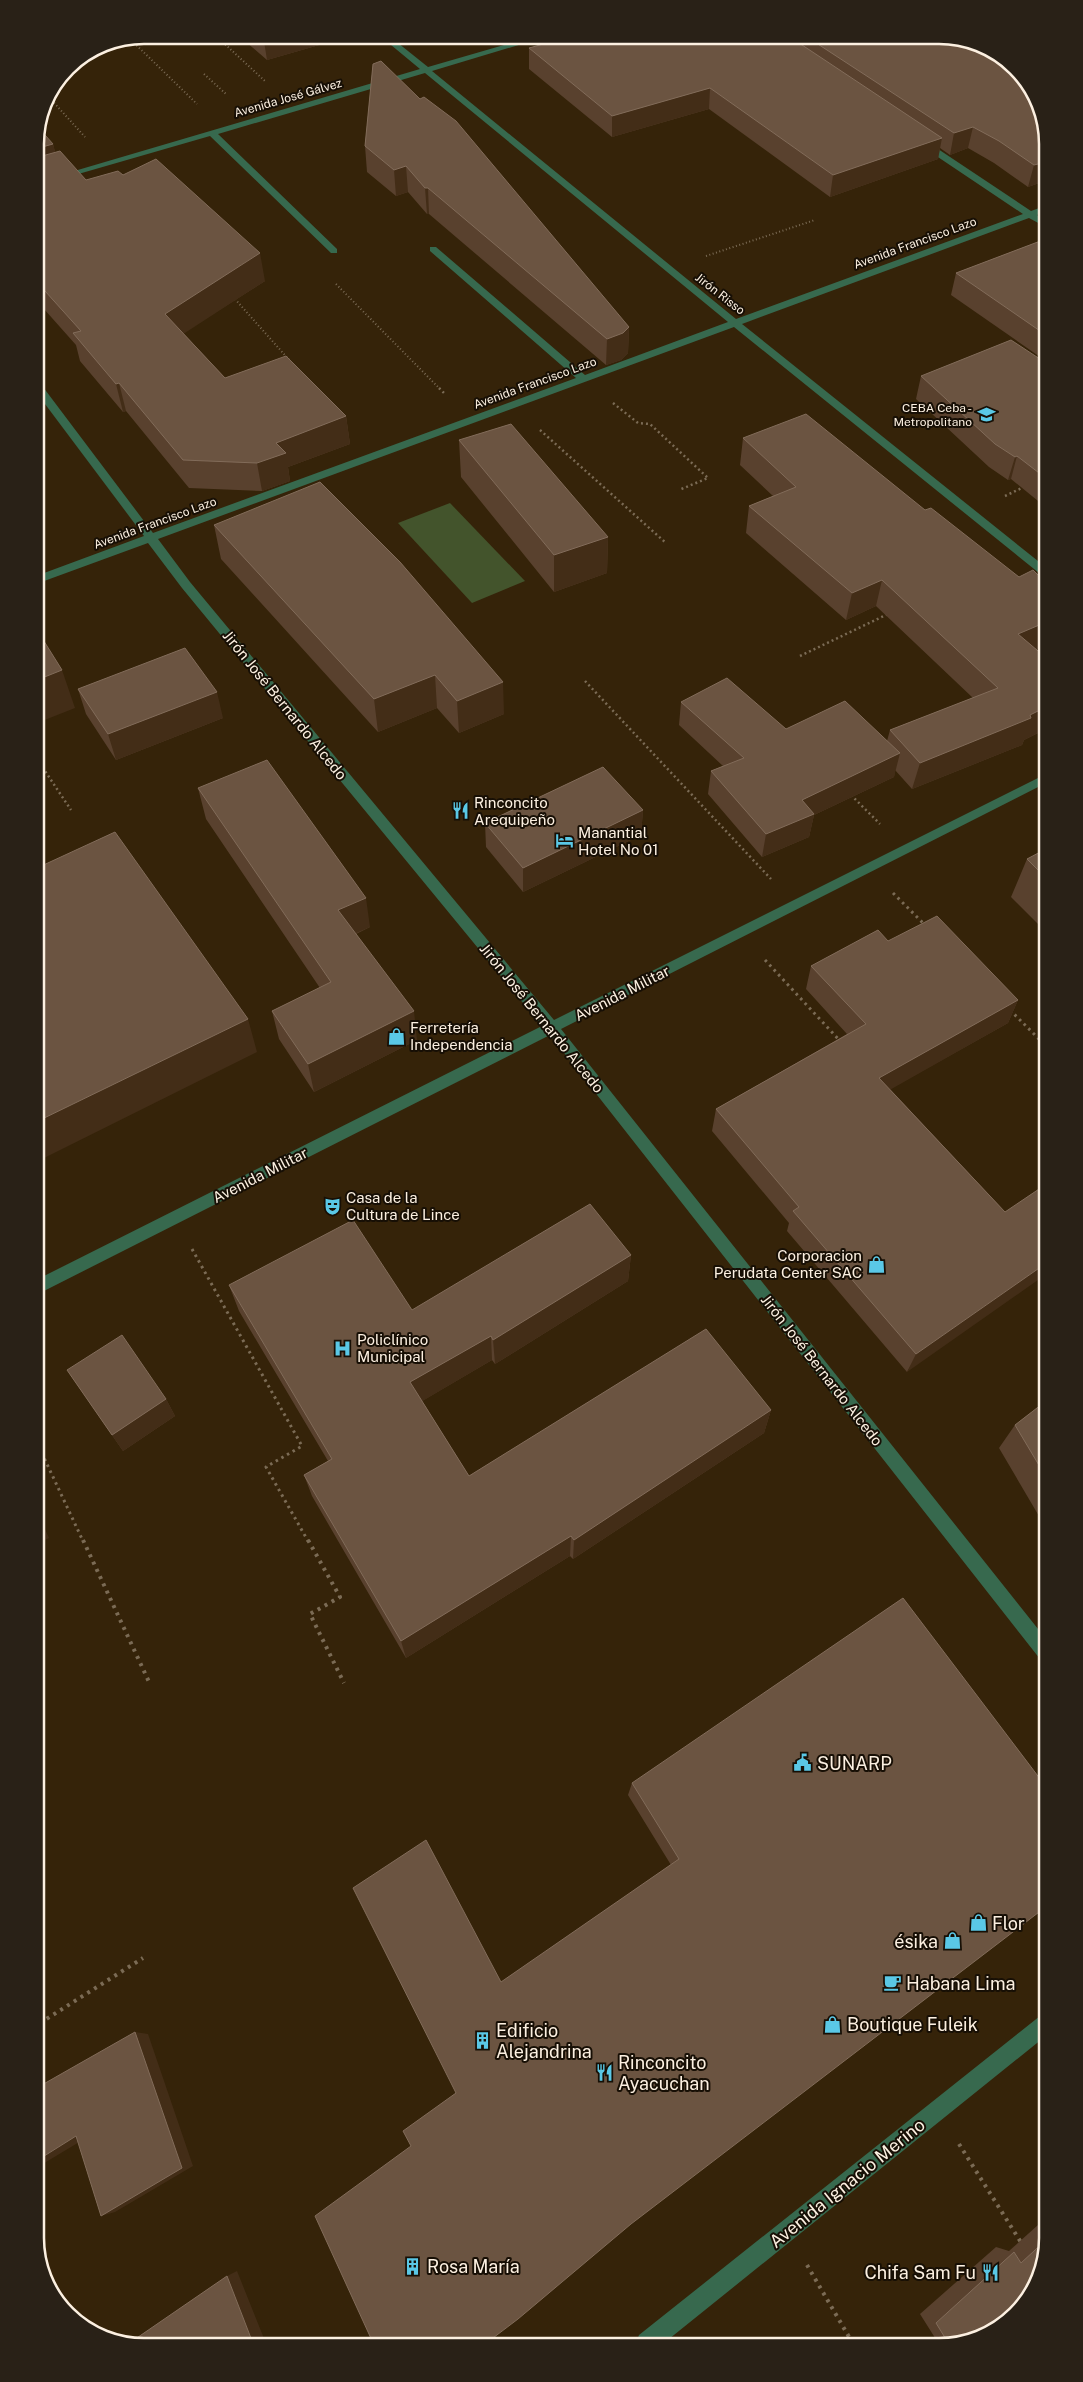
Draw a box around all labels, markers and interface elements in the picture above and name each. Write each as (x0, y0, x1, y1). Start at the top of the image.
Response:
street label: Avenida José Gálvez (233, 76, 344, 120)
street label: Avenida Francisco Lazo (852, 214, 979, 272)
street label: Jirón Risso (692, 270, 748, 318)
street label: Avenida Francisco Lazo (472, 354, 599, 412)
place label: CEBA Ceba - Metropolitano (893, 401, 972, 429)
school or university icon: CEBA Ceba - Metropolitano (976, 405, 996, 425)
street label: Avenida Francisco Lazo (92, 494, 219, 552)
street label: Jirón José Bernardo Alcedo (220, 627, 350, 783)
place label: Rinconcito Arequipeño (474, 794, 555, 828)
restaurant icon: Rinconcito Arequipeño (450, 801, 470, 821)
place label: Manantial Hotel No 01 (578, 824, 658, 858)
hotel icon: Manantial Hotel No 01 (554, 831, 574, 851)
street label: Jirón José Bernardo Alcedo (477, 940, 607, 1096)
street label: Avenida Militar (572, 962, 672, 1024)
place label: Ferretería Independencia (410, 1019, 513, 1053)
shop icon: Ferretería Independencia (386, 1026, 406, 1046)
street label: Avenida Militar (210, 1144, 310, 1206)
place label: Casa de la Cultura de Lince (346, 1189, 460, 1223)
theatre icon: Casa de la Cultura de Lince (322, 1196, 342, 1216)
place label: Corporacion Perudata Center SAC (714, 1247, 862, 1281)
shop icon: Corporacion Perudata Center SAC (866, 1254, 886, 1274)
street label: Jirón José Bernardo Alcedo (758, 1291, 886, 1449)
place label: Policlínico Municipal (357, 1331, 428, 1365)
hospital icon: Policlínico Municipal (333, 1338, 353, 1358)
public building icon: SUNARP (793, 1753, 813, 1773)
place label: SUNARP (817, 1753, 892, 1774)
shop icon: Flor (968, 1913, 988, 1933)
place label: Flor (992, 1913, 1025, 1934)
place label: ésika (894, 1931, 938, 1952)
shop icon: ésika (942, 1931, 962, 1951)
cafe icon: Habana Lima (882, 1973, 902, 1993)
place label: Habana Lima (906, 1973, 1015, 1994)
shop icon: Boutique Fuleik (823, 2014, 843, 2034)
place label: Boutique Fuleik (847, 2014, 978, 2035)
place label: Edificio Alejandrina (496, 2020, 592, 2062)
building icon: Edificio Alejandrina (472, 2030, 492, 2050)
place label: Rinconcito Ayacuchan (618, 2052, 710, 2094)
restaurant icon: Rinconcito Ayacuchan (594, 2062, 614, 2082)
street label: Avenida Ignacio Merino (765, 2114, 929, 2252)
building icon: Rosa María (403, 2256, 423, 2276)
place label: Rosa María (427, 2256, 520, 2277)
place label: Chifa Sam Fu (864, 2262, 976, 2283)
restaurant icon: Chifa Sam Fu (980, 2262, 1000, 2282)

